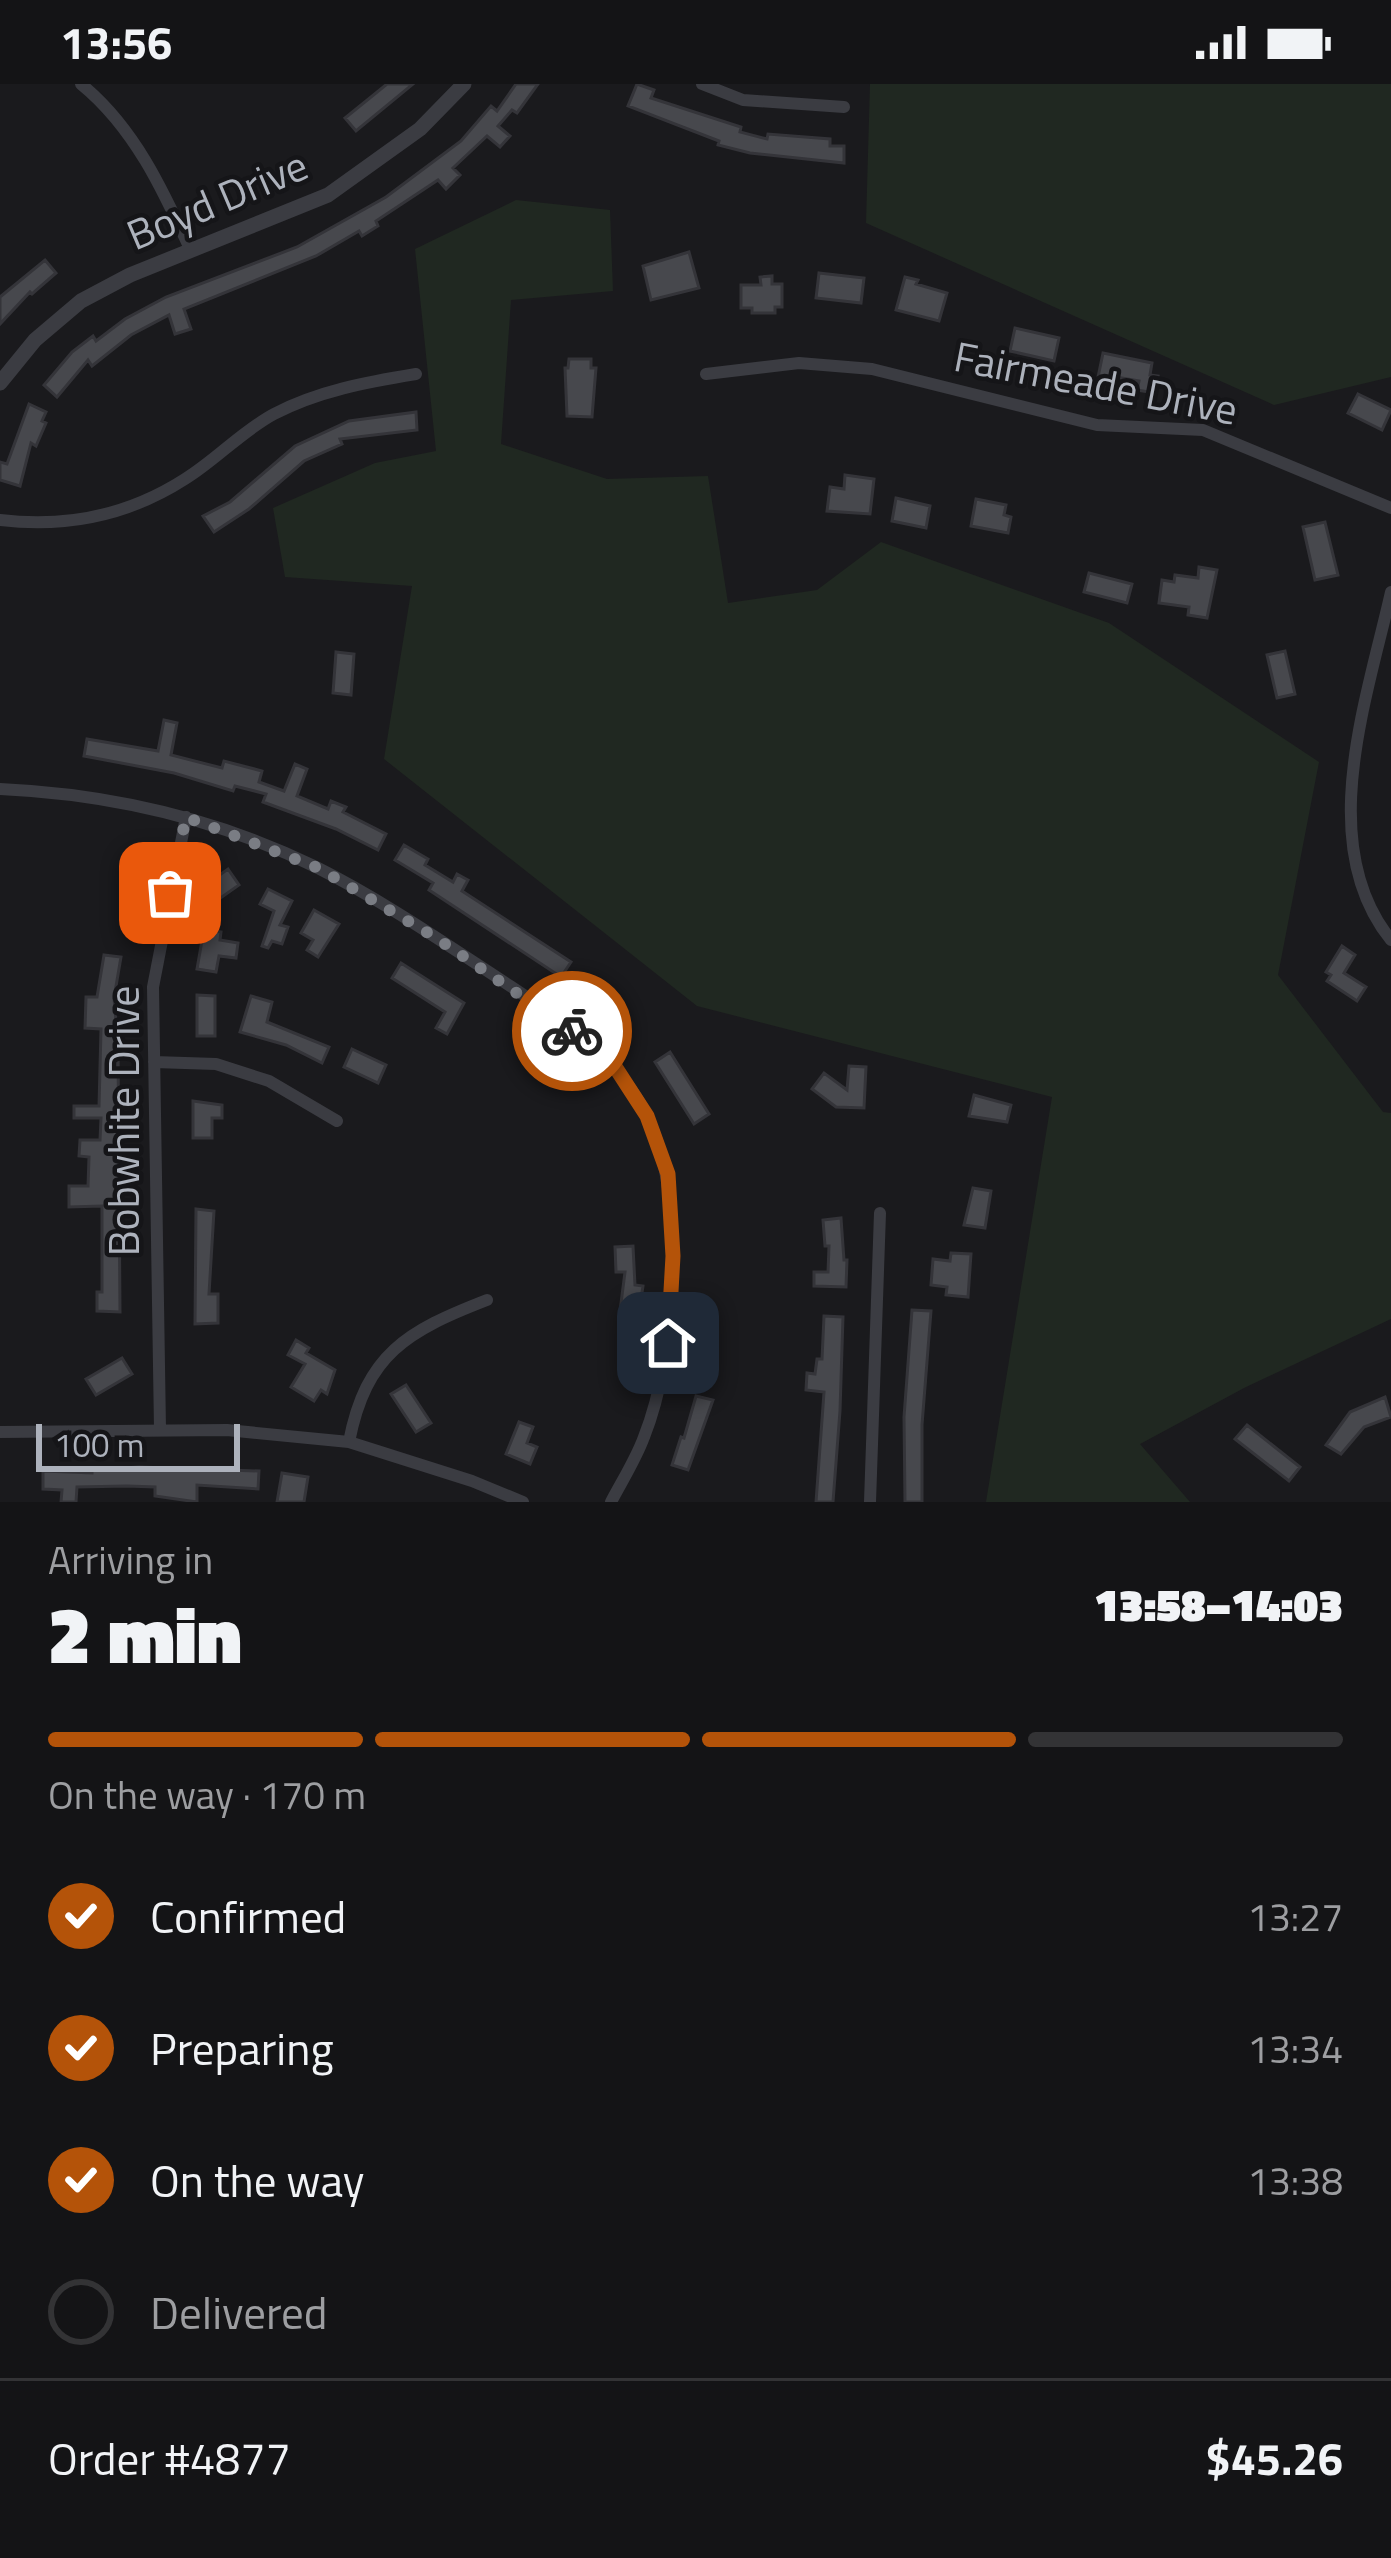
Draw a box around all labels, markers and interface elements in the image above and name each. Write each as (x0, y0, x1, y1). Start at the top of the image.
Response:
text: 13:56 (60, 8, 172, 76)
street label: Boyd Drive (116, 132, 317, 266)
street label: Fairmeade Drive (949, 323, 1243, 441)
pin (119, 842, 221, 944)
icon: bag (137, 860, 203, 926)
courier (512, 971, 632, 1091)
street label: Bobwhite Drive (91, 986, 155, 1256)
icon: bike (539, 998, 605, 1064)
pin (617, 1292, 719, 1394)
icon: home (635, 1310, 701, 1376)
scale bar (36, 1418, 240, 1471)
text: 100 m (54, 1420, 144, 1470)
text: Arriving in (48, 1530, 213, 1589)
text: 13:58–14:03 (1094, 1570, 1343, 1638)
text: 2 min (48, 1575, 242, 1693)
text: On the way · 170 m (48, 1765, 366, 1824)
text: Confirmed (150, 1882, 346, 1950)
icon: check (48, 1883, 114, 1949)
text: 13:27 (1247, 1887, 1343, 1946)
text: Preparing (150, 2014, 334, 2082)
icon: check (48, 2015, 114, 2081)
text: 13:34 (1247, 2019, 1343, 2078)
text: On the way (150, 2146, 364, 2214)
icon: check (48, 2147, 114, 2213)
text: 13:38 (1247, 2151, 1343, 2210)
text: Delivered (150, 2278, 328, 2346)
text: Order #4877 (48, 2424, 291, 2492)
text: $45.26 (1205, 2424, 1343, 2492)

